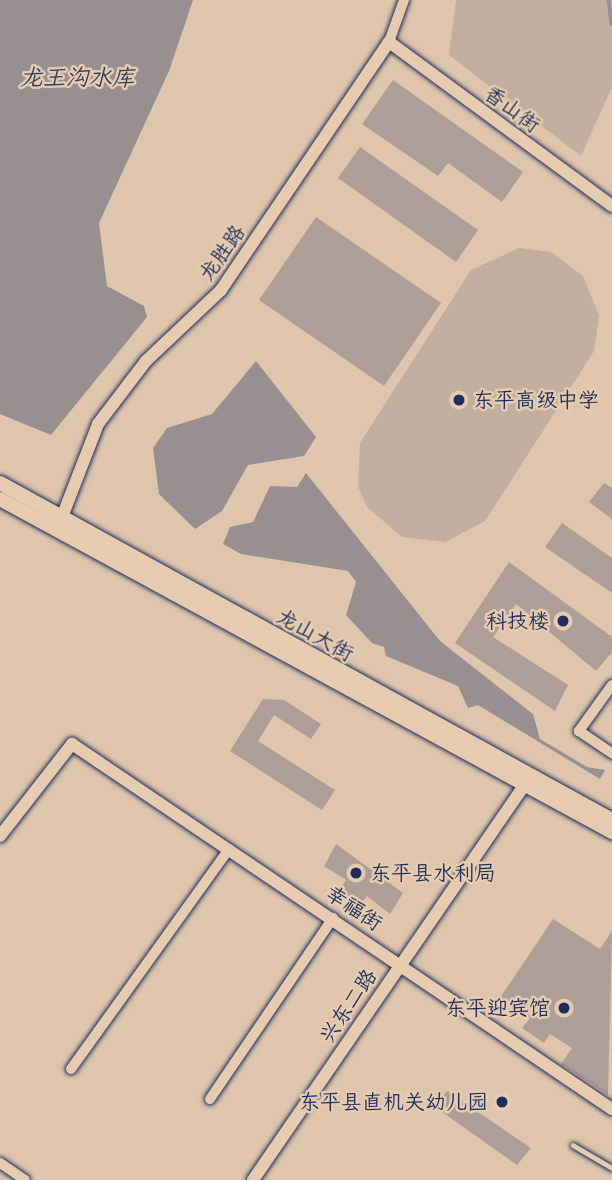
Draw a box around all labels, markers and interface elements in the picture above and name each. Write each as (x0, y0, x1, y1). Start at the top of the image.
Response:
water label: 龙王沟水库 (20, 63, 134, 91)
street label: 香山街 (479, 80, 545, 138)
street label: 龙胜路 (194, 220, 250, 286)
place label: 东平高级中学 (473, 387, 599, 413)
marker: 东平高级中学 (451, 392, 467, 408)
street label: 龙山大街 (272, 604, 358, 666)
place label: 科技楼 (486, 608, 549, 634)
marker: 科技楼 (555, 613, 571, 629)
place label: 东平县水利局 (370, 860, 496, 886)
marker: 东平县水利局 (348, 865, 364, 881)
street label: 幸福街 (321, 880, 387, 936)
street label: 兴东二路 (314, 964, 382, 1048)
place label: 东平迎宾馆 (445, 995, 550, 1021)
marker: 东平迎宾馆 (556, 1000, 572, 1016)
place label: 东平县直机关幼儿园 (299, 1089, 488, 1115)
marker: 东平县直机关幼儿园 (494, 1094, 510, 1110)

